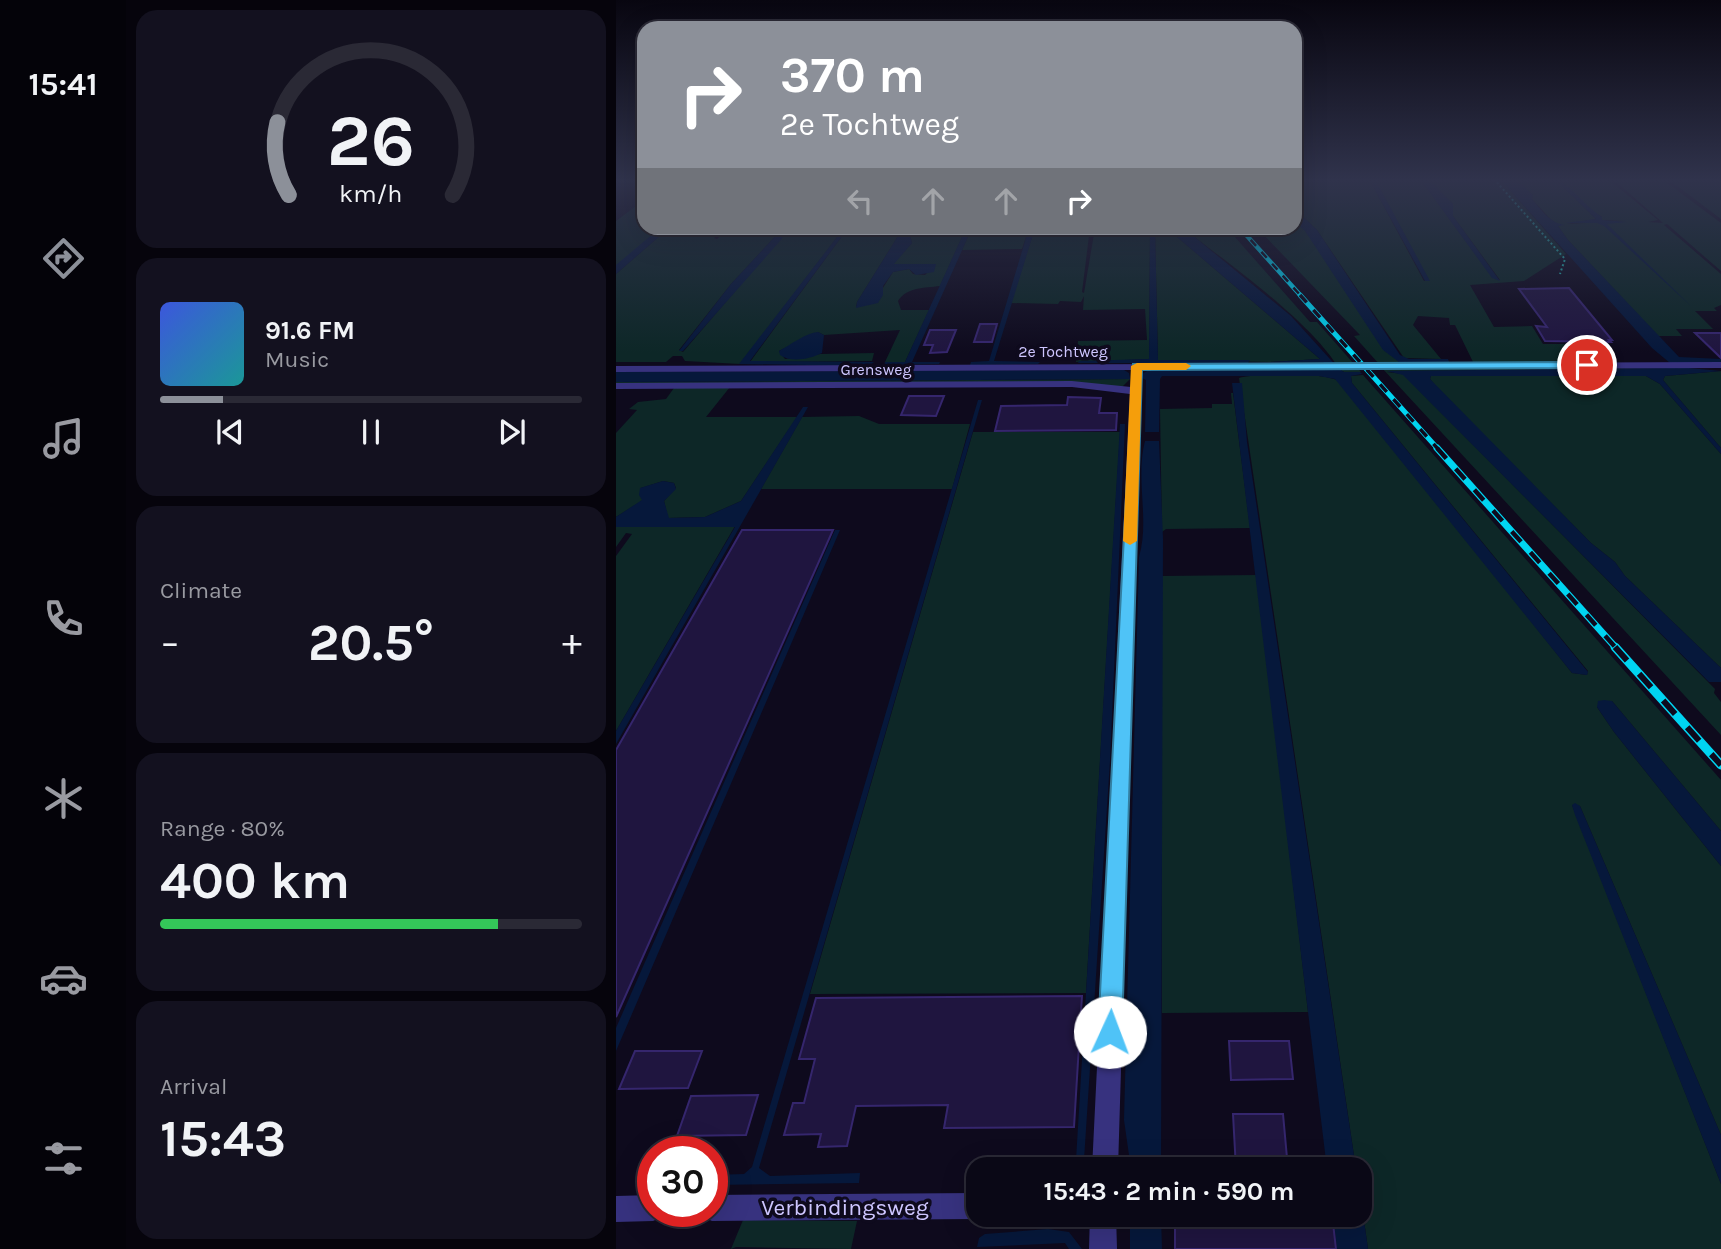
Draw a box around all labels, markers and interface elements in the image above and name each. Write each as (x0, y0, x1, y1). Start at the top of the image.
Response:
text: 370 m (780, 47, 925, 104)
icon: right (665, 49, 756, 140)
text: 15:41 (28, 66, 98, 103)
text: 26 (327, 98, 415, 183)
text: 2e Tochtweg (780, 106, 959, 143)
text: km/h (339, 179, 403, 208)
icon: left (841, 182, 879, 220)
icon: ahead (914, 182, 952, 220)
icon: ahead (987, 182, 1025, 220)
icon: right (1060, 182, 1098, 220)
icon: directions (39, 234, 88, 283)
text: 91.6 FM (265, 315, 355, 346)
pin (1557, 335, 1617, 395)
street label: 2e Tochtweg (1018, 342, 1108, 361)
text: Music (265, 346, 329, 373)
icon: arrive (1568, 346, 1606, 384)
street label: Grensweg (840, 360, 912, 379)
icon: previous (211, 413, 249, 451)
icon: pause (352, 413, 390, 451)
icon: next (493, 413, 531, 451)
icon: music (39, 414, 88, 463)
text: Climate (160, 577, 242, 604)
icon: phone (39, 594, 88, 643)
text: 20.5° (308, 612, 434, 673)
text: − (160, 620, 180, 665)
text: + (562, 620, 582, 665)
icon: climate (39, 774, 88, 823)
text: Range · 80% (160, 815, 285, 842)
text: 400 km (160, 850, 350, 911)
icon: car (39, 954, 88, 1003)
position arrow (1073, 995, 1147, 1069)
text: Arrival (160, 1073, 227, 1100)
text: 15:43 (160, 1108, 286, 1169)
icon: filters (39, 1134, 88, 1183)
speed limit sign: 30 (637, 1136, 728, 1227)
text: 15:43 · 2 min · 590 m (1044, 1176, 1294, 1207)
street label: Verbindingsweg (761, 1194, 929, 1221)

